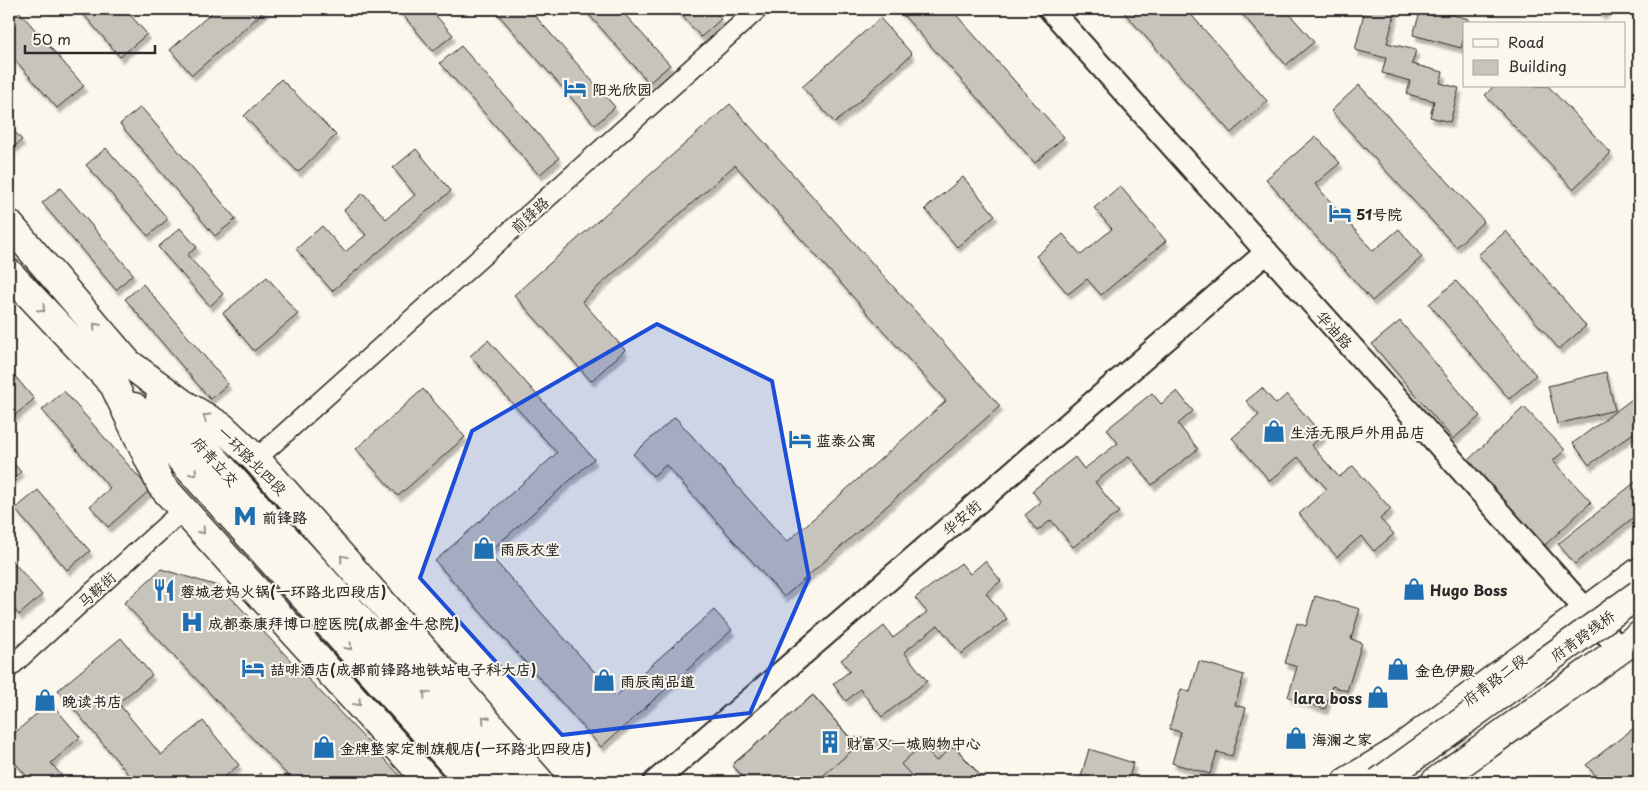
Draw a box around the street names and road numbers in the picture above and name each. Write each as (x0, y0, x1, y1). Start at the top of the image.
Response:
street label: 前锋路 (505, 190, 553, 238)
street label: 华油路 (1311, 305, 1359, 353)
street label: 一环路北四段 (213, 420, 293, 500)
street label: 府青立交 (187, 431, 245, 491)
street label: 华安街 (936, 494, 986, 540)
street label: 马鞍街 (72, 565, 120, 613)
street label: 府青跨线桥 (1545, 604, 1619, 666)
street label: 府青路二段 (1457, 647, 1531, 711)

